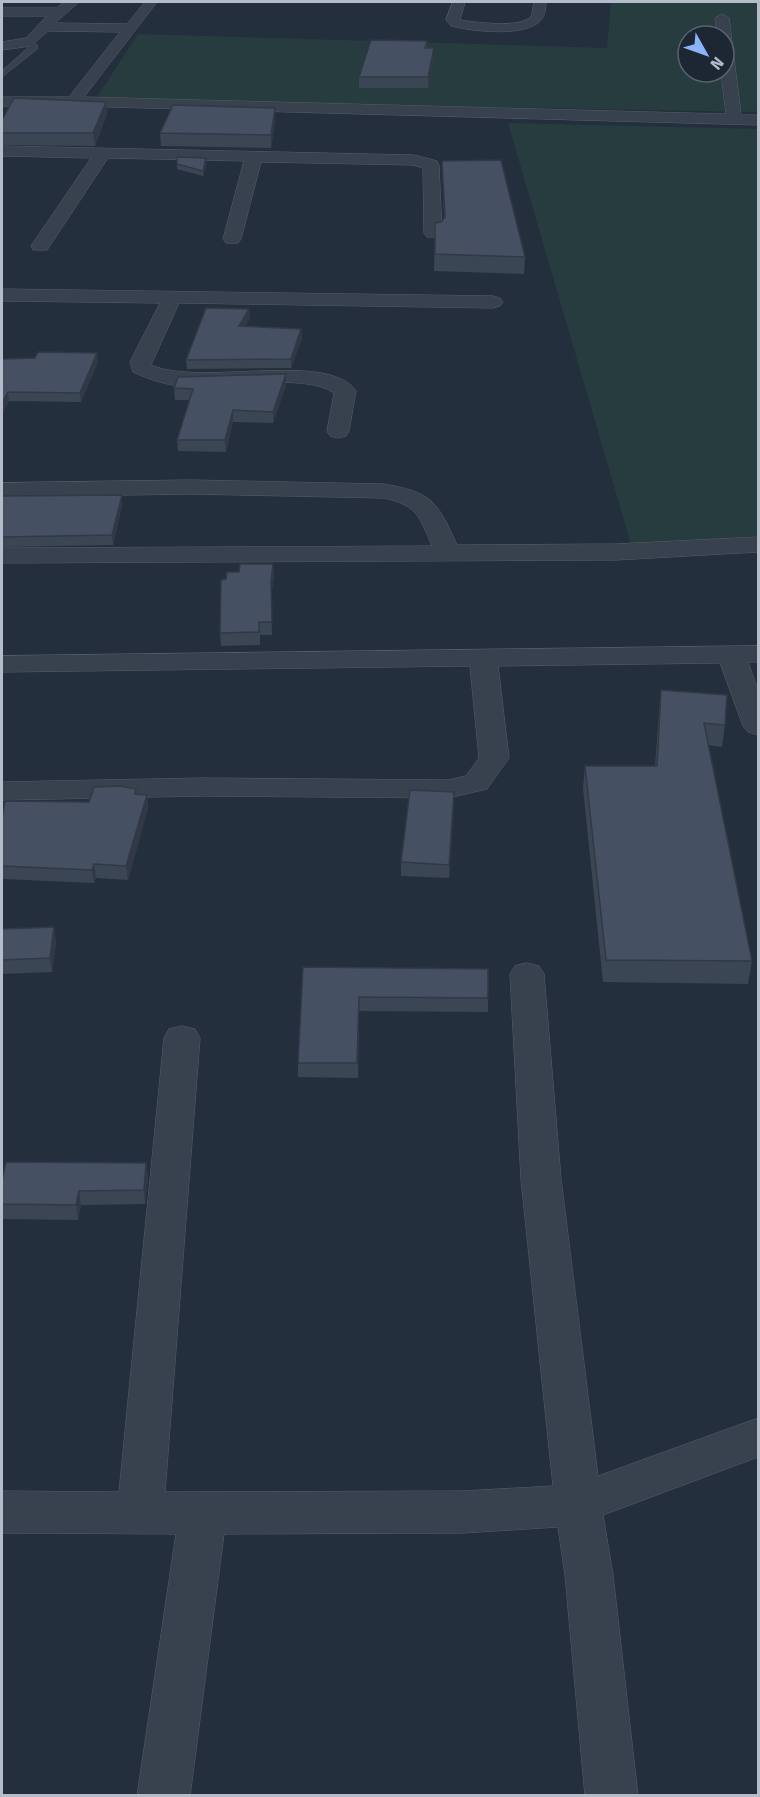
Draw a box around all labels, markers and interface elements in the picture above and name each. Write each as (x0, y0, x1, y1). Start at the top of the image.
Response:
north arrow (676, 24, 736, 84)
text: N (706, 53, 728, 73)

